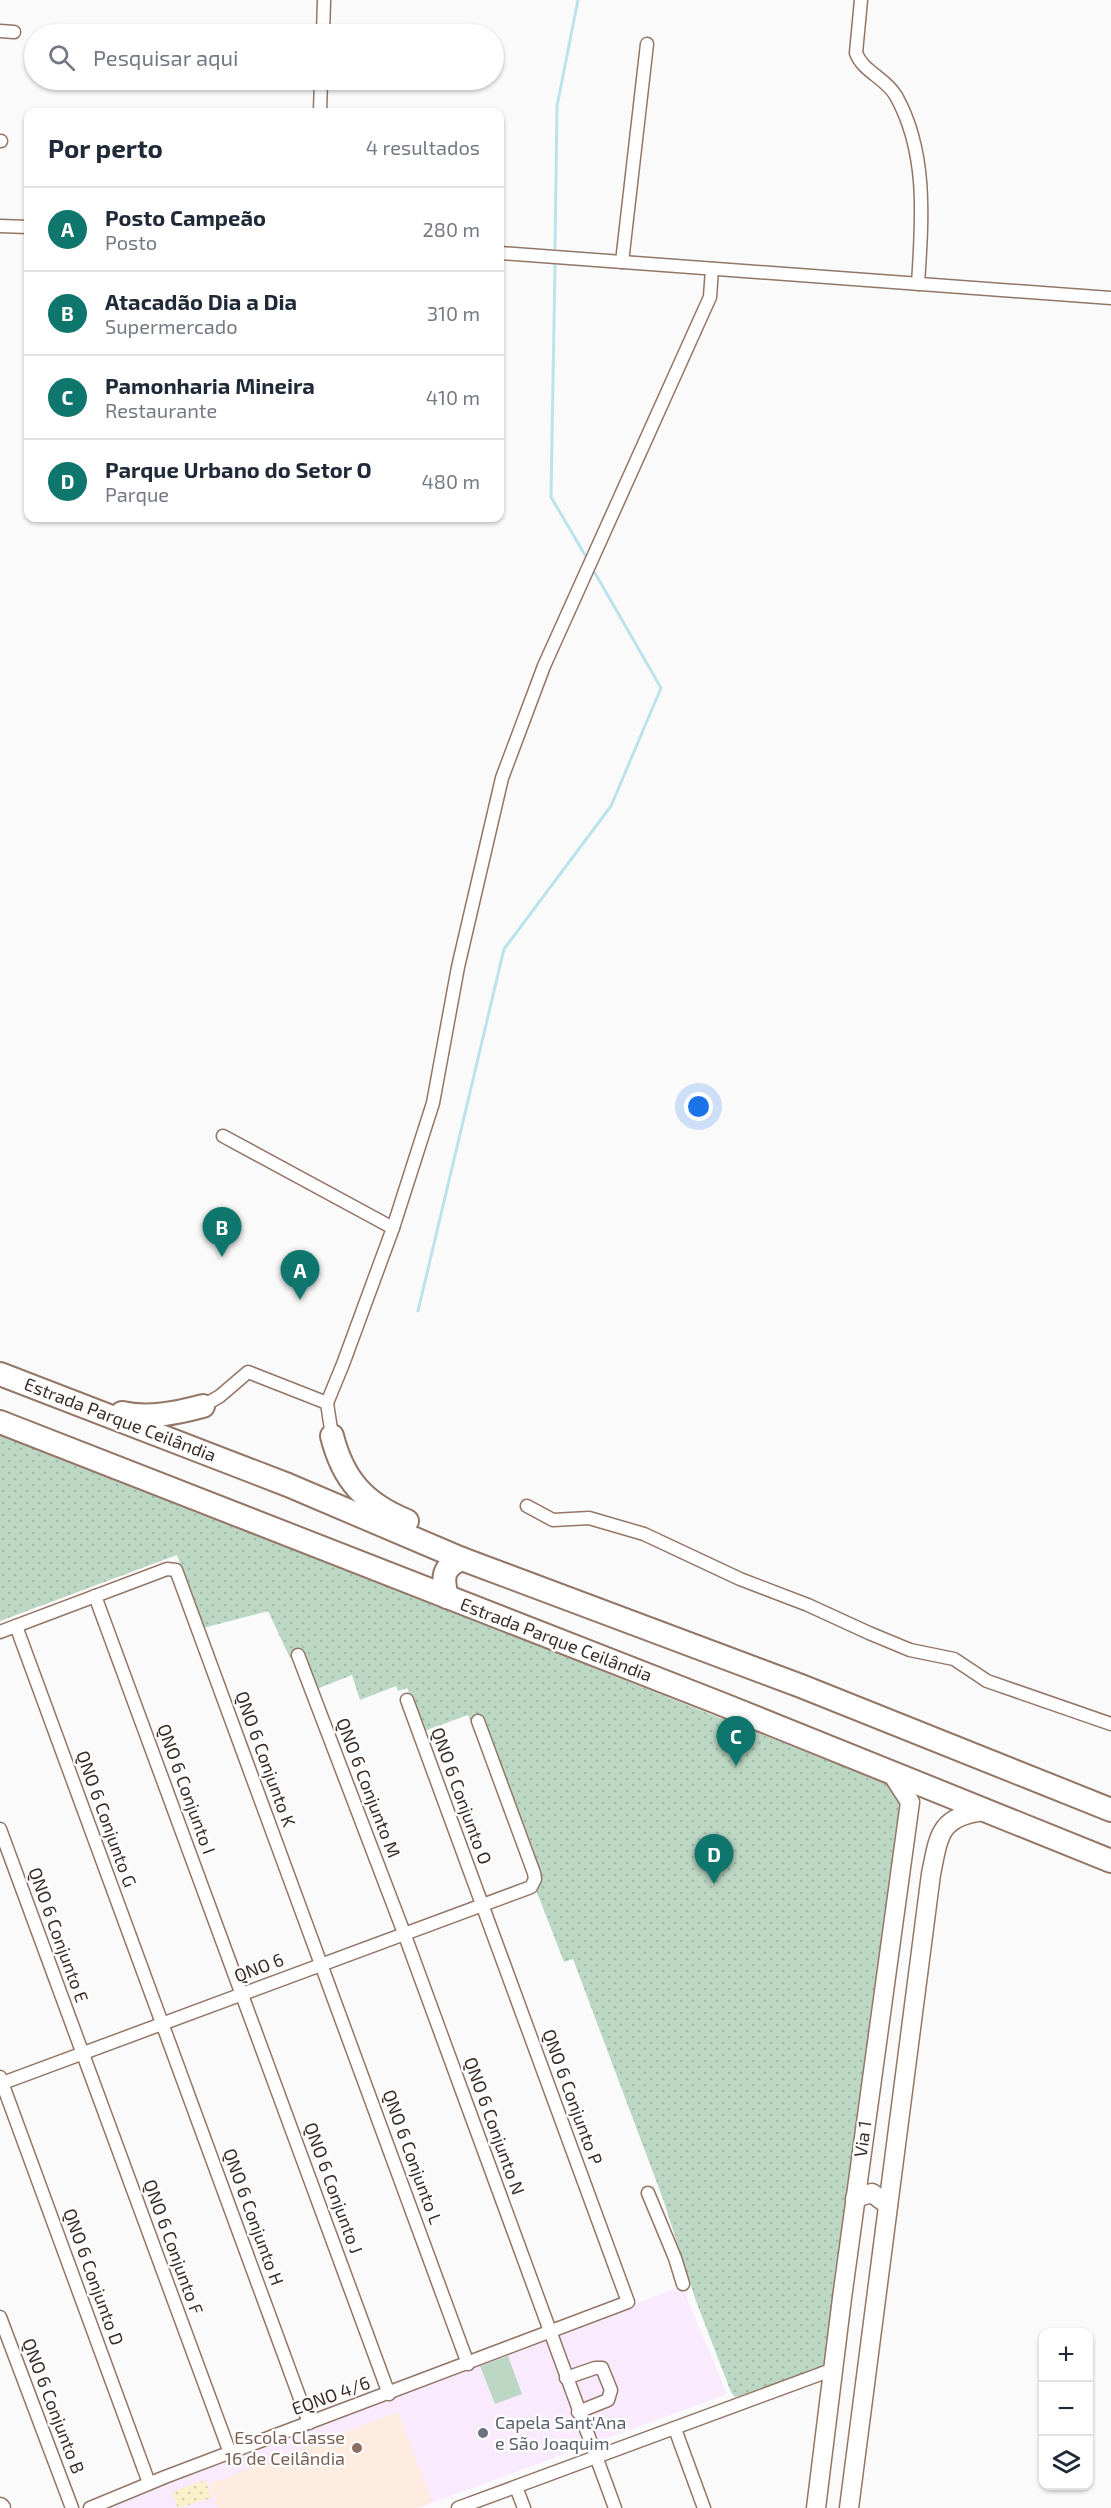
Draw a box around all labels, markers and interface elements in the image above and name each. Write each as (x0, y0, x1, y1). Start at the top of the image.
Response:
search box (24, 24, 504, 90)
icon: search (45, 41, 78, 74)
text: Pesquisar aqui (93, 44, 239, 70)
text: Por perto (48, 132, 163, 163)
text: 4 resultados (366, 135, 480, 159)
text: Posto Campeão (105, 204, 266, 230)
text: A (61, 217, 74, 241)
text: 280 m (423, 217, 480, 241)
text: Posto (105, 230, 157, 254)
text: Atacadão Dia a Dia (105, 288, 297, 314)
text: B (61, 301, 74, 325)
text: 310 m (427, 301, 480, 325)
text: Supermercado (105, 314, 238, 338)
text: Pamonharia Mineira (105, 372, 315, 398)
text: C (62, 385, 73, 409)
text: 410 m (426, 385, 480, 409)
text: Restaurante (105, 398, 217, 422)
text: Parque Urbano do Setor O (105, 456, 372, 482)
text: D (61, 469, 74, 493)
text: 480 m (422, 469, 480, 493)
text: Parque (105, 482, 169, 506)
your location (684, 1092, 713, 1121)
pin: B (202, 1208, 242, 1257)
pin: A (280, 1250, 320, 1300)
street label: Estrada Parque Ceilândia (21, 1372, 219, 1466)
street label: Estrada Parque Ceilândia (457, 1592, 655, 1686)
street label: QNO 6 Conjunto K (231, 1688, 301, 1830)
street label: QNO 6 Conjunto M (332, 1715, 406, 1861)
pin: C (716, 1716, 756, 1766)
street label: QNO 6 Conjunto I (153, 1720, 221, 1857)
street label: QNO 6 Conjunto O (427, 1724, 497, 1867)
street label: QNO 6 Conjunto G (72, 1747, 142, 1890)
pin: D (694, 1834, 734, 1884)
street label: QNO 6 Conjunto E (24, 1864, 94, 2005)
street label: QNO 6 (231, 1948, 286, 1986)
street label: QNO 6 Conjunto P (538, 2026, 608, 2168)
street label: QNO 6 Conjunto N (460, 2054, 530, 2198)
street label: QNO 6 Conjunto L (378, 2086, 447, 2227)
street label: QNO 6 Conjunto J (300, 2119, 368, 2256)
street label: Via 1 (849, 2119, 875, 2158)
street label: QNO 6 Conjunto H (219, 2145, 289, 2288)
street label: QNO 6 Conjunto F (139, 2176, 209, 2317)
street label: QNO 6 Conjunto D (59, 2205, 129, 2348)
map controls (1039, 2328, 1093, 2490)
button: + (1039, 2328, 1093, 2382)
street label: QNO 6 Conjunto B (18, 2335, 90, 2477)
street label: EQNO 4/6 (289, 2371, 373, 2419)
button: − (1039, 2382, 1093, 2436)
place label: Capela Sant'Ana e São Joaquim (495, 2411, 626, 2454)
place label: Escola Classe 16 de Ceilândia (225, 2426, 345, 2469)
marker: Capela Sant'Ana e São Joaquim (476, 2426, 490, 2440)
button: layers (1039, 2436, 1093, 2490)
marker: Escola Classe 16 de Ceilândia (350, 2441, 364, 2455)

